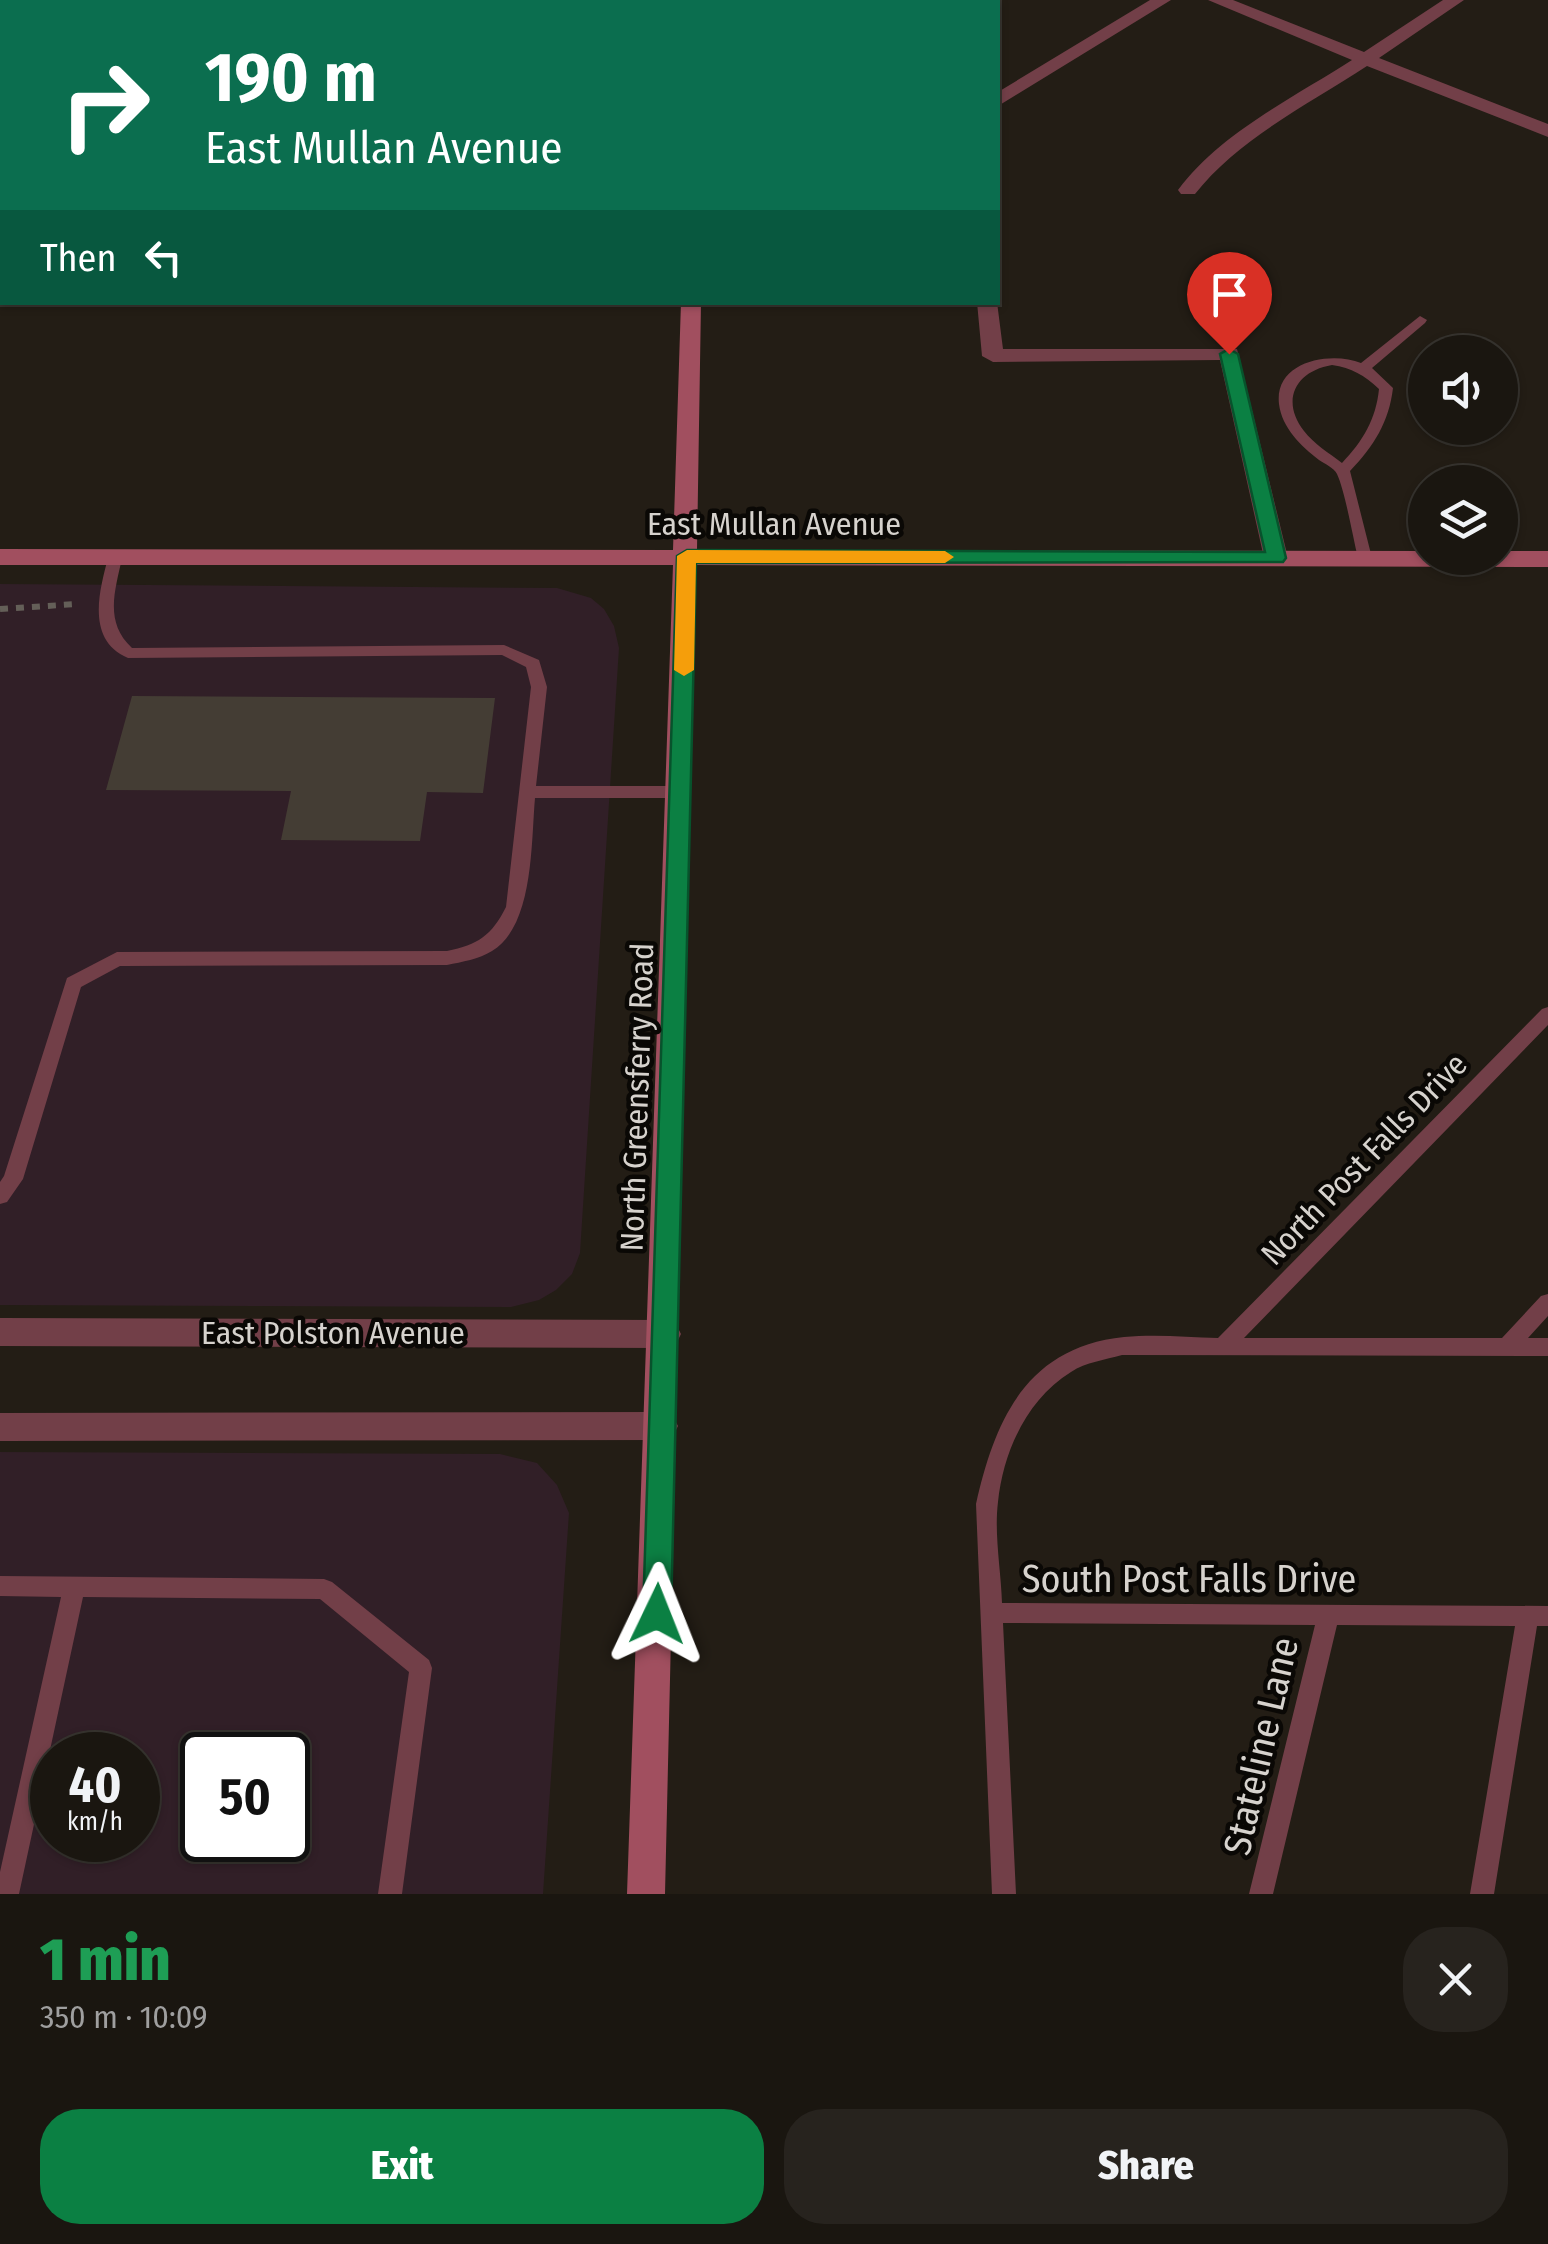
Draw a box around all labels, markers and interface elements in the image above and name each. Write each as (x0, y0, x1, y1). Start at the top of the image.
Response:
text: 190 m (205, 36, 377, 120)
icon: right (40, 40, 170, 170)
text: East Mullan Avenue (205, 121, 562, 175)
icon: left (136, 230, 191, 285)
text: Then (40, 235, 116, 281)
pin (1187, 252, 1272, 355)
icon: arrive (1202, 267, 1257, 322)
map controls (1408, 335, 1518, 575)
button: sound (1408, 335, 1518, 445)
button: layers (1408, 465, 1518, 575)
street label: East Mullan Avenue (647, 505, 901, 543)
street label: North Greensferry Road (613, 942, 661, 1252)
street label: North Post Falls Drive (1253, 1045, 1475, 1273)
street label: East Polston Avenue (201, 1314, 465, 1352)
street label: South Post Falls Drive (1022, 1556, 1356, 1602)
position arrow (605, 1562, 709, 1666)
street label: Stateline Lane (1214, 1633, 1308, 1859)
speed limit sign: 50 (180, 1732, 310, 1862)
text: 40 (68, 1755, 121, 1815)
text: km/h (67, 1807, 123, 1837)
text: 1 min (40, 1924, 171, 1996)
button: close (1403, 1927, 1508, 2032)
text: 350 m · 10:09 (40, 1998, 208, 2036)
button: Exit (40, 2109, 764, 2224)
button: Share (784, 2109, 1508, 2224)

